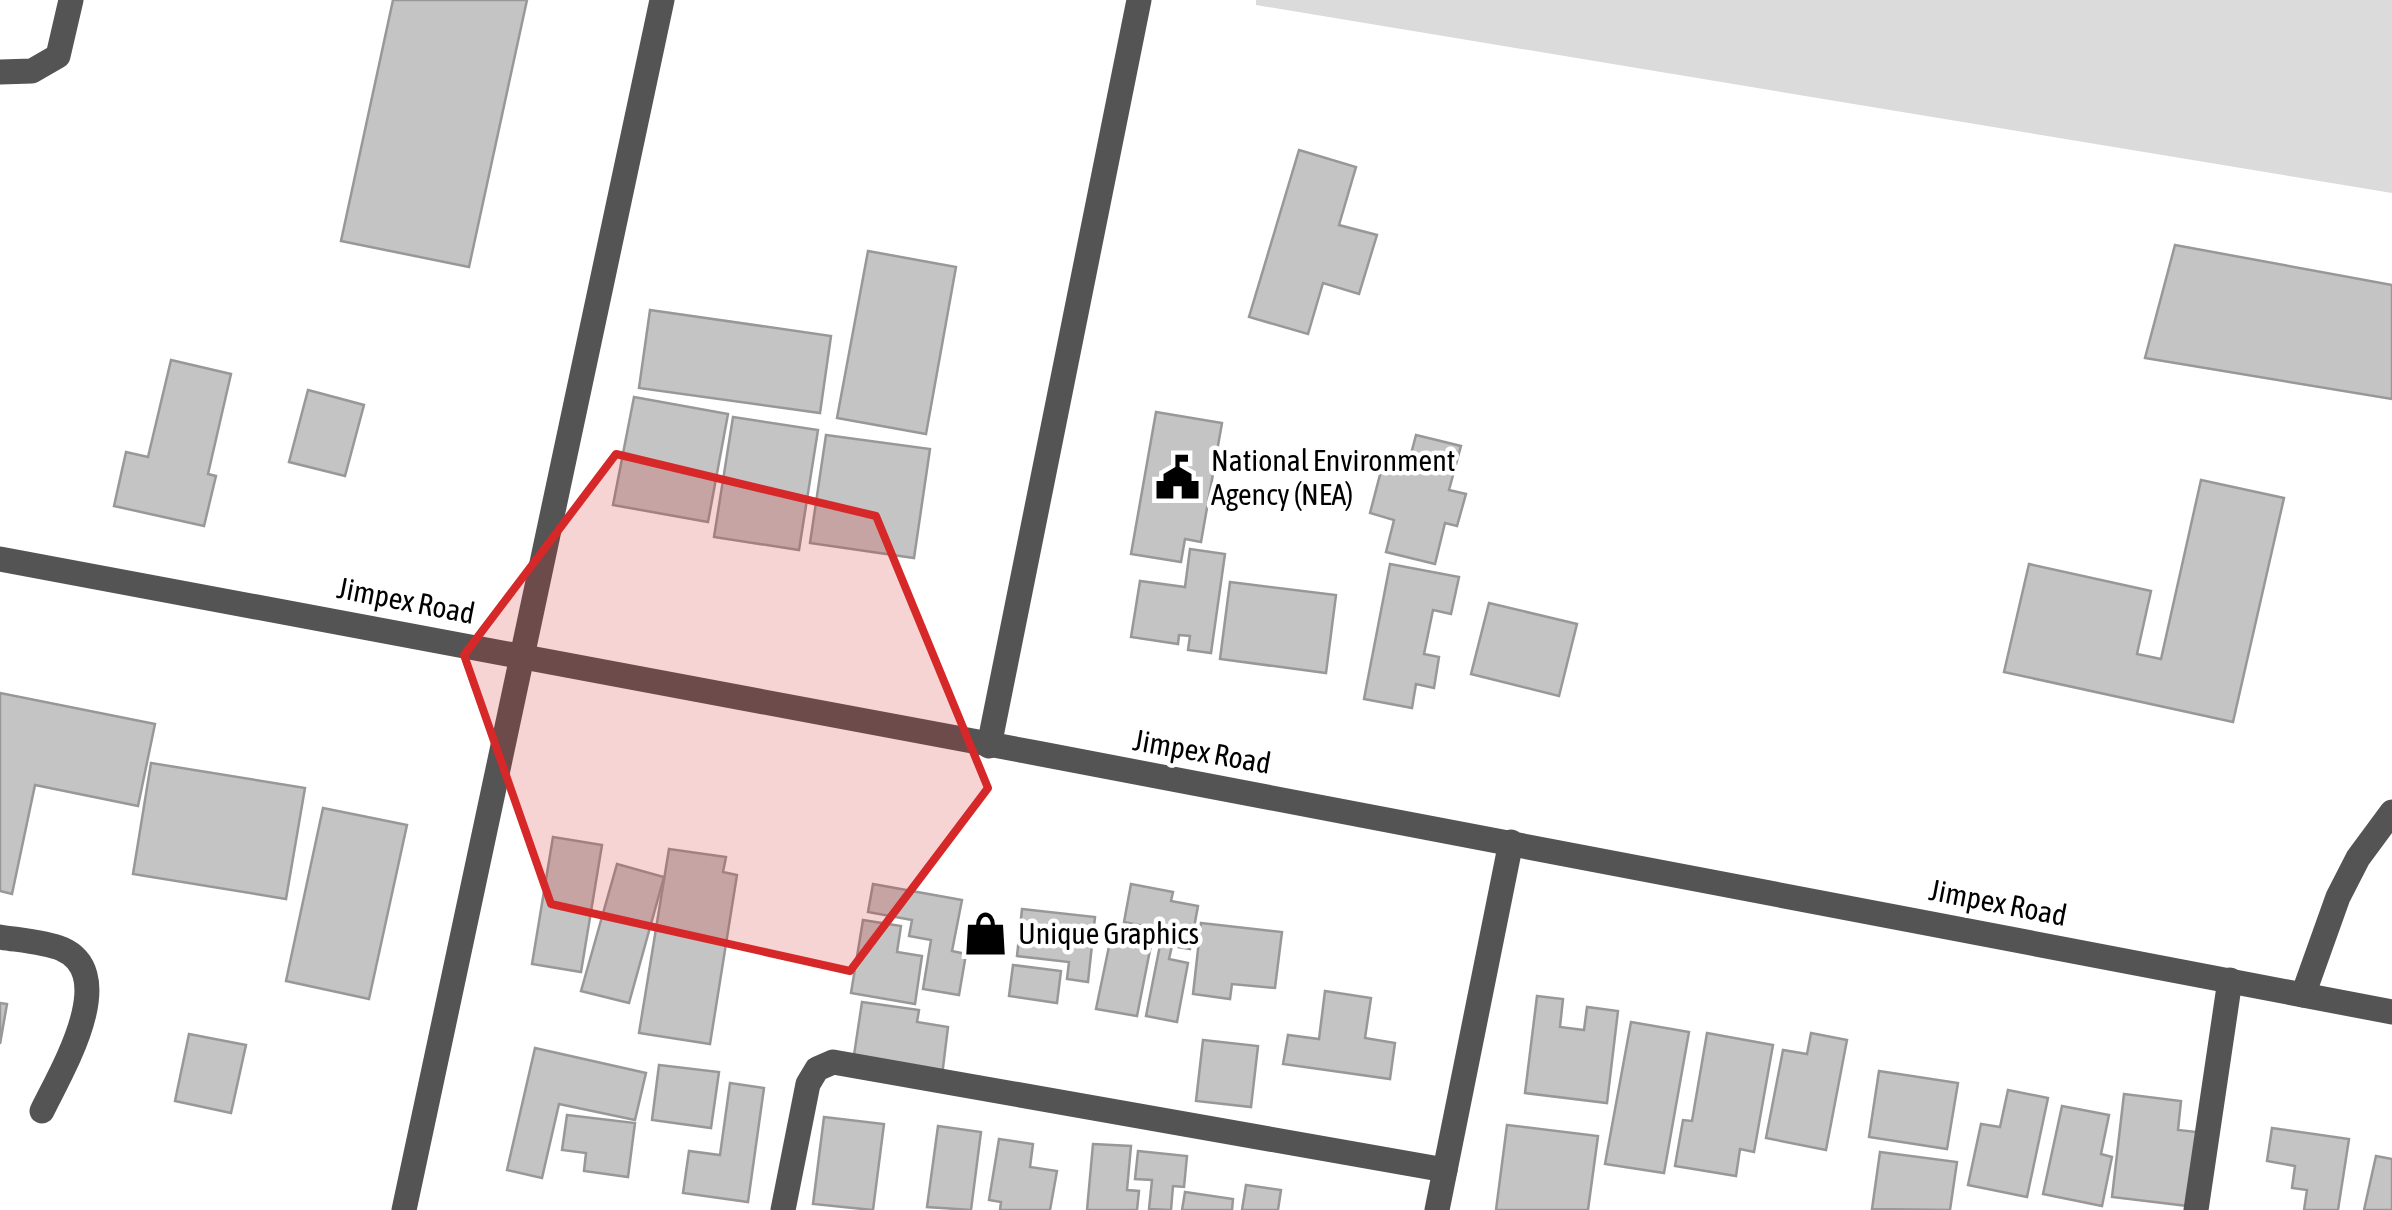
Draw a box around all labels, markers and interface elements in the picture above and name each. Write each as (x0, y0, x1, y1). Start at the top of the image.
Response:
place label: National Environment Agency (NEA) (1211, 443, 1455, 511)
public building icon: National Environment Agency (NEA) (1154, 454, 1202, 502)
street label: Jimpex Road (335, 570, 478, 630)
street label: Jimpex Road (1131, 722, 1274, 780)
street label: Jimpex Road (1927, 872, 2070, 932)
shop icon: Unique Graphics (961, 910, 1009, 958)
place label: Unique Graphics (1018, 916, 1199, 950)

